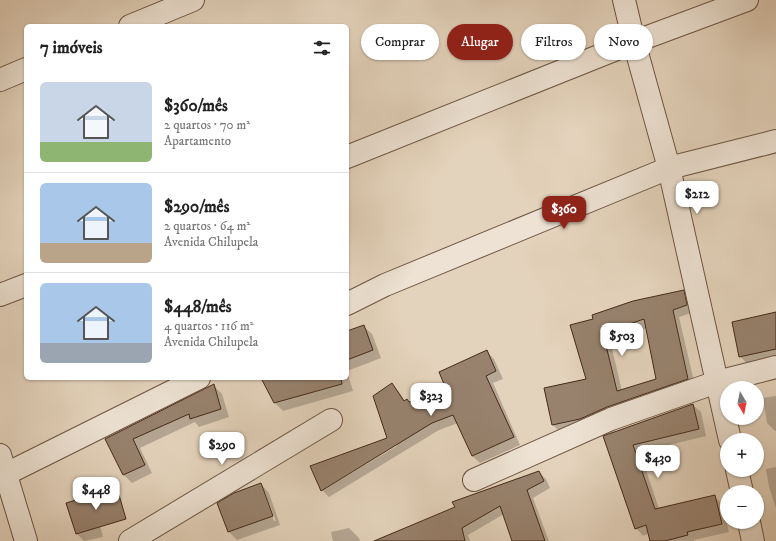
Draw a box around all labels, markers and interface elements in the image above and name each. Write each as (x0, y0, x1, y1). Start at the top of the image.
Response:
chip: Comprar (361, 24, 439, 60)
chip: Alugar (447, 24, 513, 60)
chip: Filtros (521, 24, 586, 60)
chip: Novo (594, 24, 653, 60)
text: 7 imóveis (40, 37, 103, 59)
icon: filters (311, 37, 333, 59)
text: $360/mês (164, 95, 228, 117)
icon: home (72, 98, 120, 146)
text: 2 quartos · 70 m² (164, 117, 250, 133)
text: Apartamento (164, 133, 231, 149)
pin: $212 (673, 181, 721, 215)
text: $212 (685, 186, 709, 202)
text: $290/mês (164, 196, 229, 218)
pin: $360 (540, 196, 588, 230)
icon: home (72, 199, 120, 247)
text: $360 (551, 201, 577, 217)
text: 2 quartos · 64 m² (164, 218, 250, 234)
text: Avenida Chilupela (164, 234, 258, 250)
text: $448/mês (164, 296, 231, 318)
icon: home (72, 299, 120, 347)
text: 4 quartos · 116 m² (164, 318, 254, 334)
pin: $503 (598, 323, 646, 357)
text: $503 (609, 328, 635, 344)
text: Avenida Chilupela (164, 334, 258, 350)
north arrow (720, 381, 764, 425)
map controls (720, 381, 764, 529)
pin: $323 (407, 383, 455, 417)
text: $323 (419, 388, 443, 404)
pin: $290 (198, 432, 246, 466)
button: + (720, 433, 764, 477)
text: $290 (209, 437, 235, 453)
pin: $430 (634, 445, 682, 479)
text: $430 (645, 450, 671, 466)
pin: $448 (72, 477, 120, 511)
text: $448 (82, 482, 110, 498)
button: − (720, 485, 764, 529)

